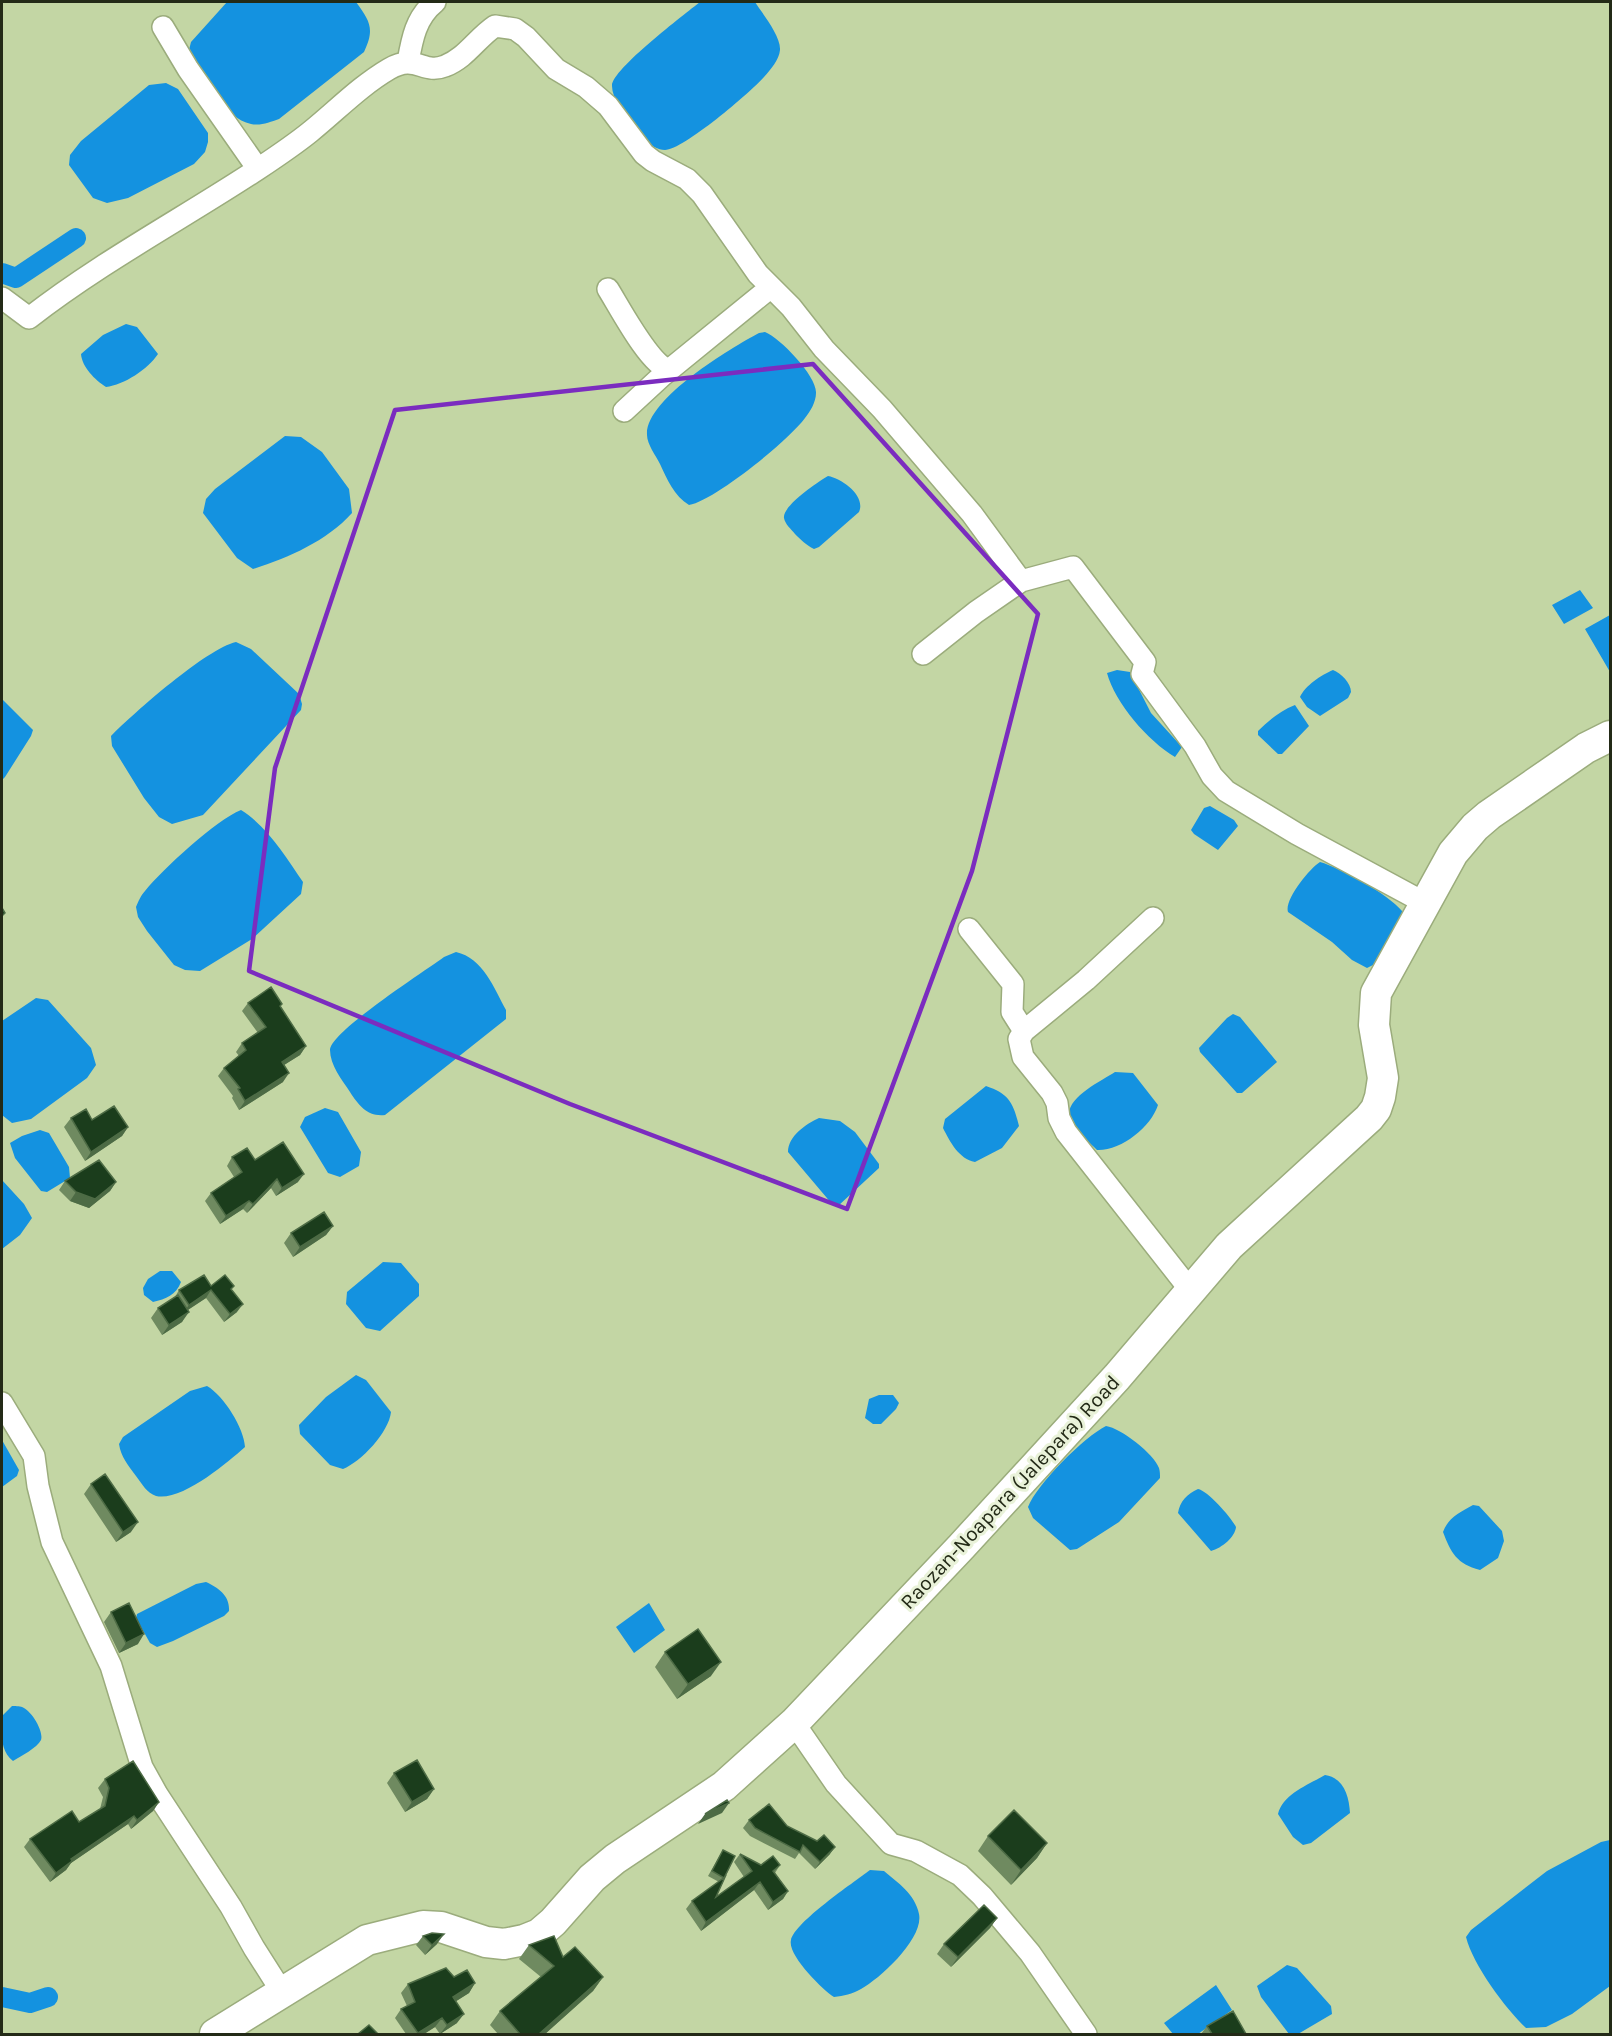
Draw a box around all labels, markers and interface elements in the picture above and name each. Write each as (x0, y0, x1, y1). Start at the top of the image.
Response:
street label: Raozan-Noapara (Jalepara) Road (895, 1370, 1125, 1614)

